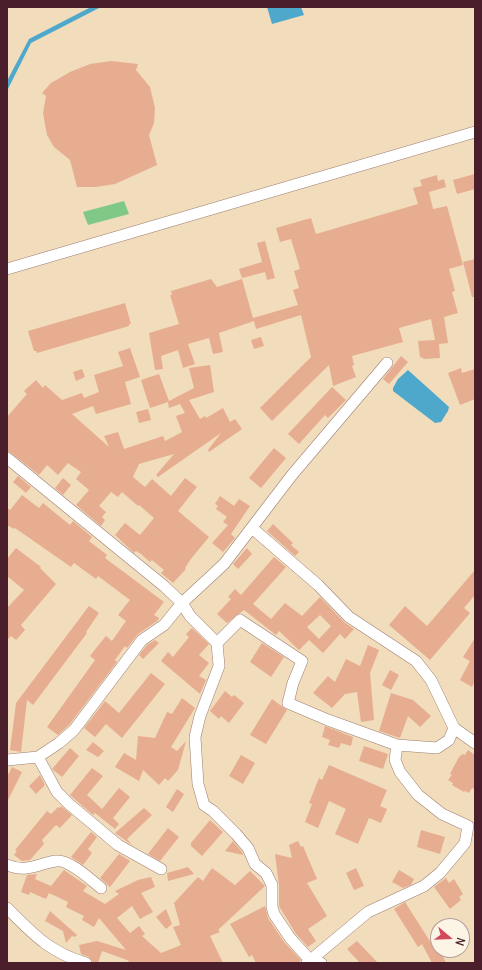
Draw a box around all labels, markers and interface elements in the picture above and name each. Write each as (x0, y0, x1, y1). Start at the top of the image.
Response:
north arrow (430, 918, 470, 958)
text: N (453, 936, 468, 947)

